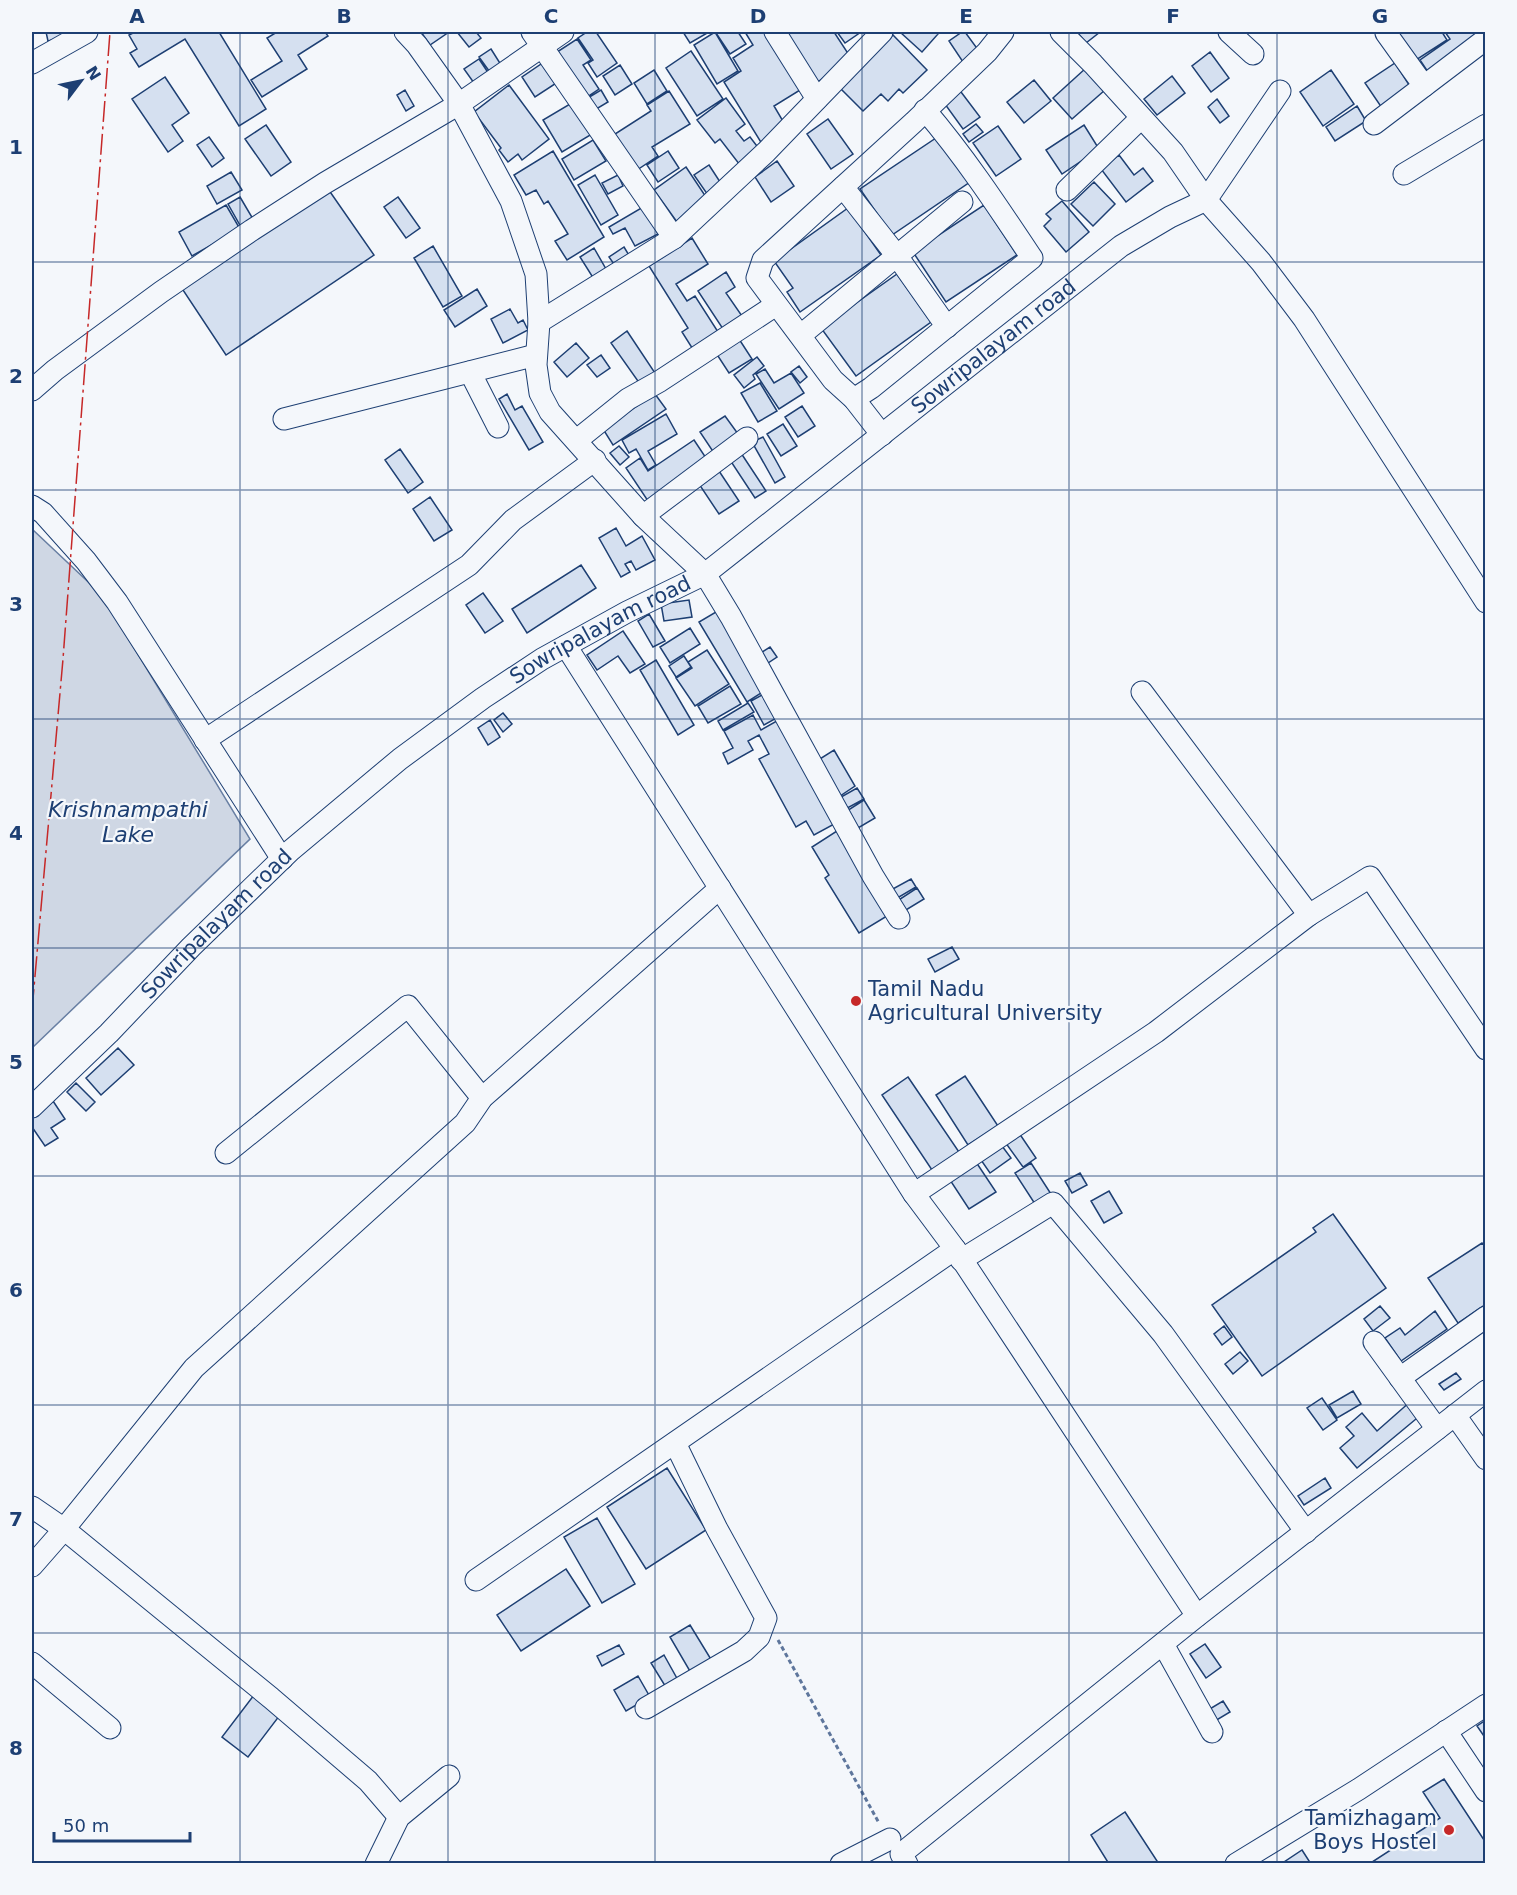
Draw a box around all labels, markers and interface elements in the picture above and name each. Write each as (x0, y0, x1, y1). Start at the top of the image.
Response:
text: A (129, 4, 145, 28)
text: B (336, 4, 352, 28)
text: C (544, 4, 558, 28)
text: D (750, 4, 766, 28)
text: E (959, 4, 973, 28)
text: F (1166, 4, 1180, 28)
text: G (1372, 4, 1388, 28)
north arrow (51, 51, 111, 111)
text: N (82, 63, 105, 84)
text: 1 (9, 135, 23, 159)
street label: Sowripalayam road (907, 274, 1081, 419)
text: 2 (9, 364, 23, 388)
street label: Sowripalayam road (505, 571, 695, 689)
text: 3 (9, 592, 23, 616)
water label: Krishnampathi Lake (48, 797, 208, 847)
text: 4 (9, 821, 23, 845)
street label: Sowripalayam road (136, 844, 297, 1004)
place label: Tamil Nadu Agricultural University (867, 977, 1102, 1025)
marker: Tamil Nadu Agricultural University (849, 994, 863, 1008)
text: 5 (9, 1050, 23, 1074)
text: 6 (9, 1278, 23, 1302)
text: 7 (9, 1507, 23, 1531)
text: 8 (9, 1736, 23, 1760)
scale bar (54, 1805, 190, 1843)
place label: Tamizhagam Boys Hostel (1304, 1806, 1437, 1854)
text: 50 m (63, 1815, 109, 1836)
marker: Tamizhagam Boys Hostel (1442, 1823, 1456, 1837)

